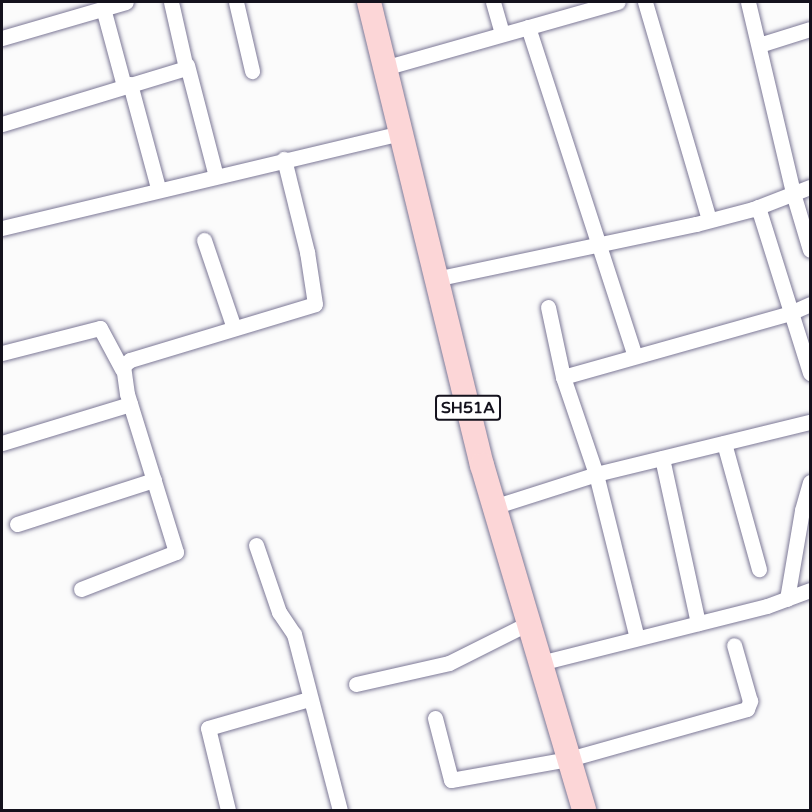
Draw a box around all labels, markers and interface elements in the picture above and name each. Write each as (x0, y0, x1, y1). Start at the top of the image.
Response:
road number: SH51A (435, 395, 501, 421)

